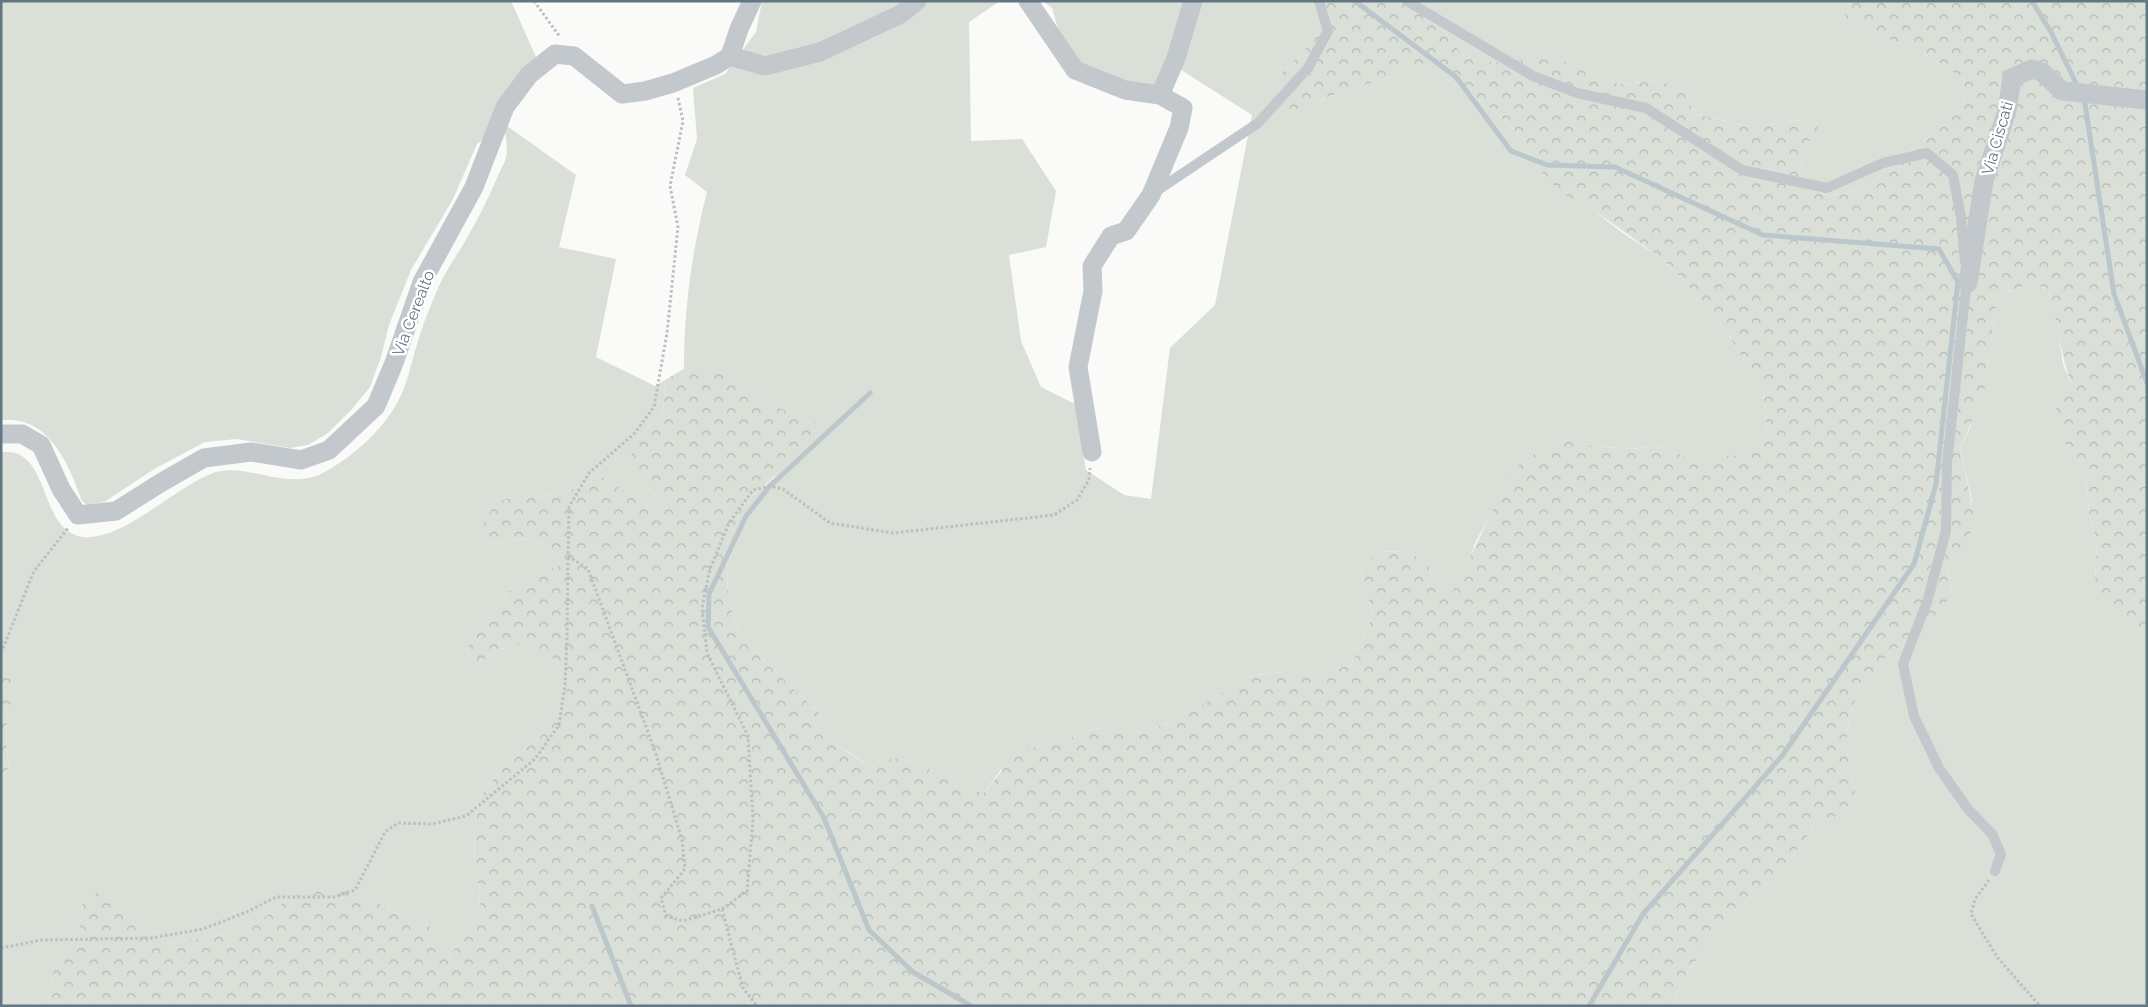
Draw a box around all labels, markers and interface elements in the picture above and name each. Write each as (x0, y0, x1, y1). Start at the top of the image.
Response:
street label: Via Ciscati (1978, 99, 2017, 177)
street label: Via Cerealto (388, 268, 438, 359)

